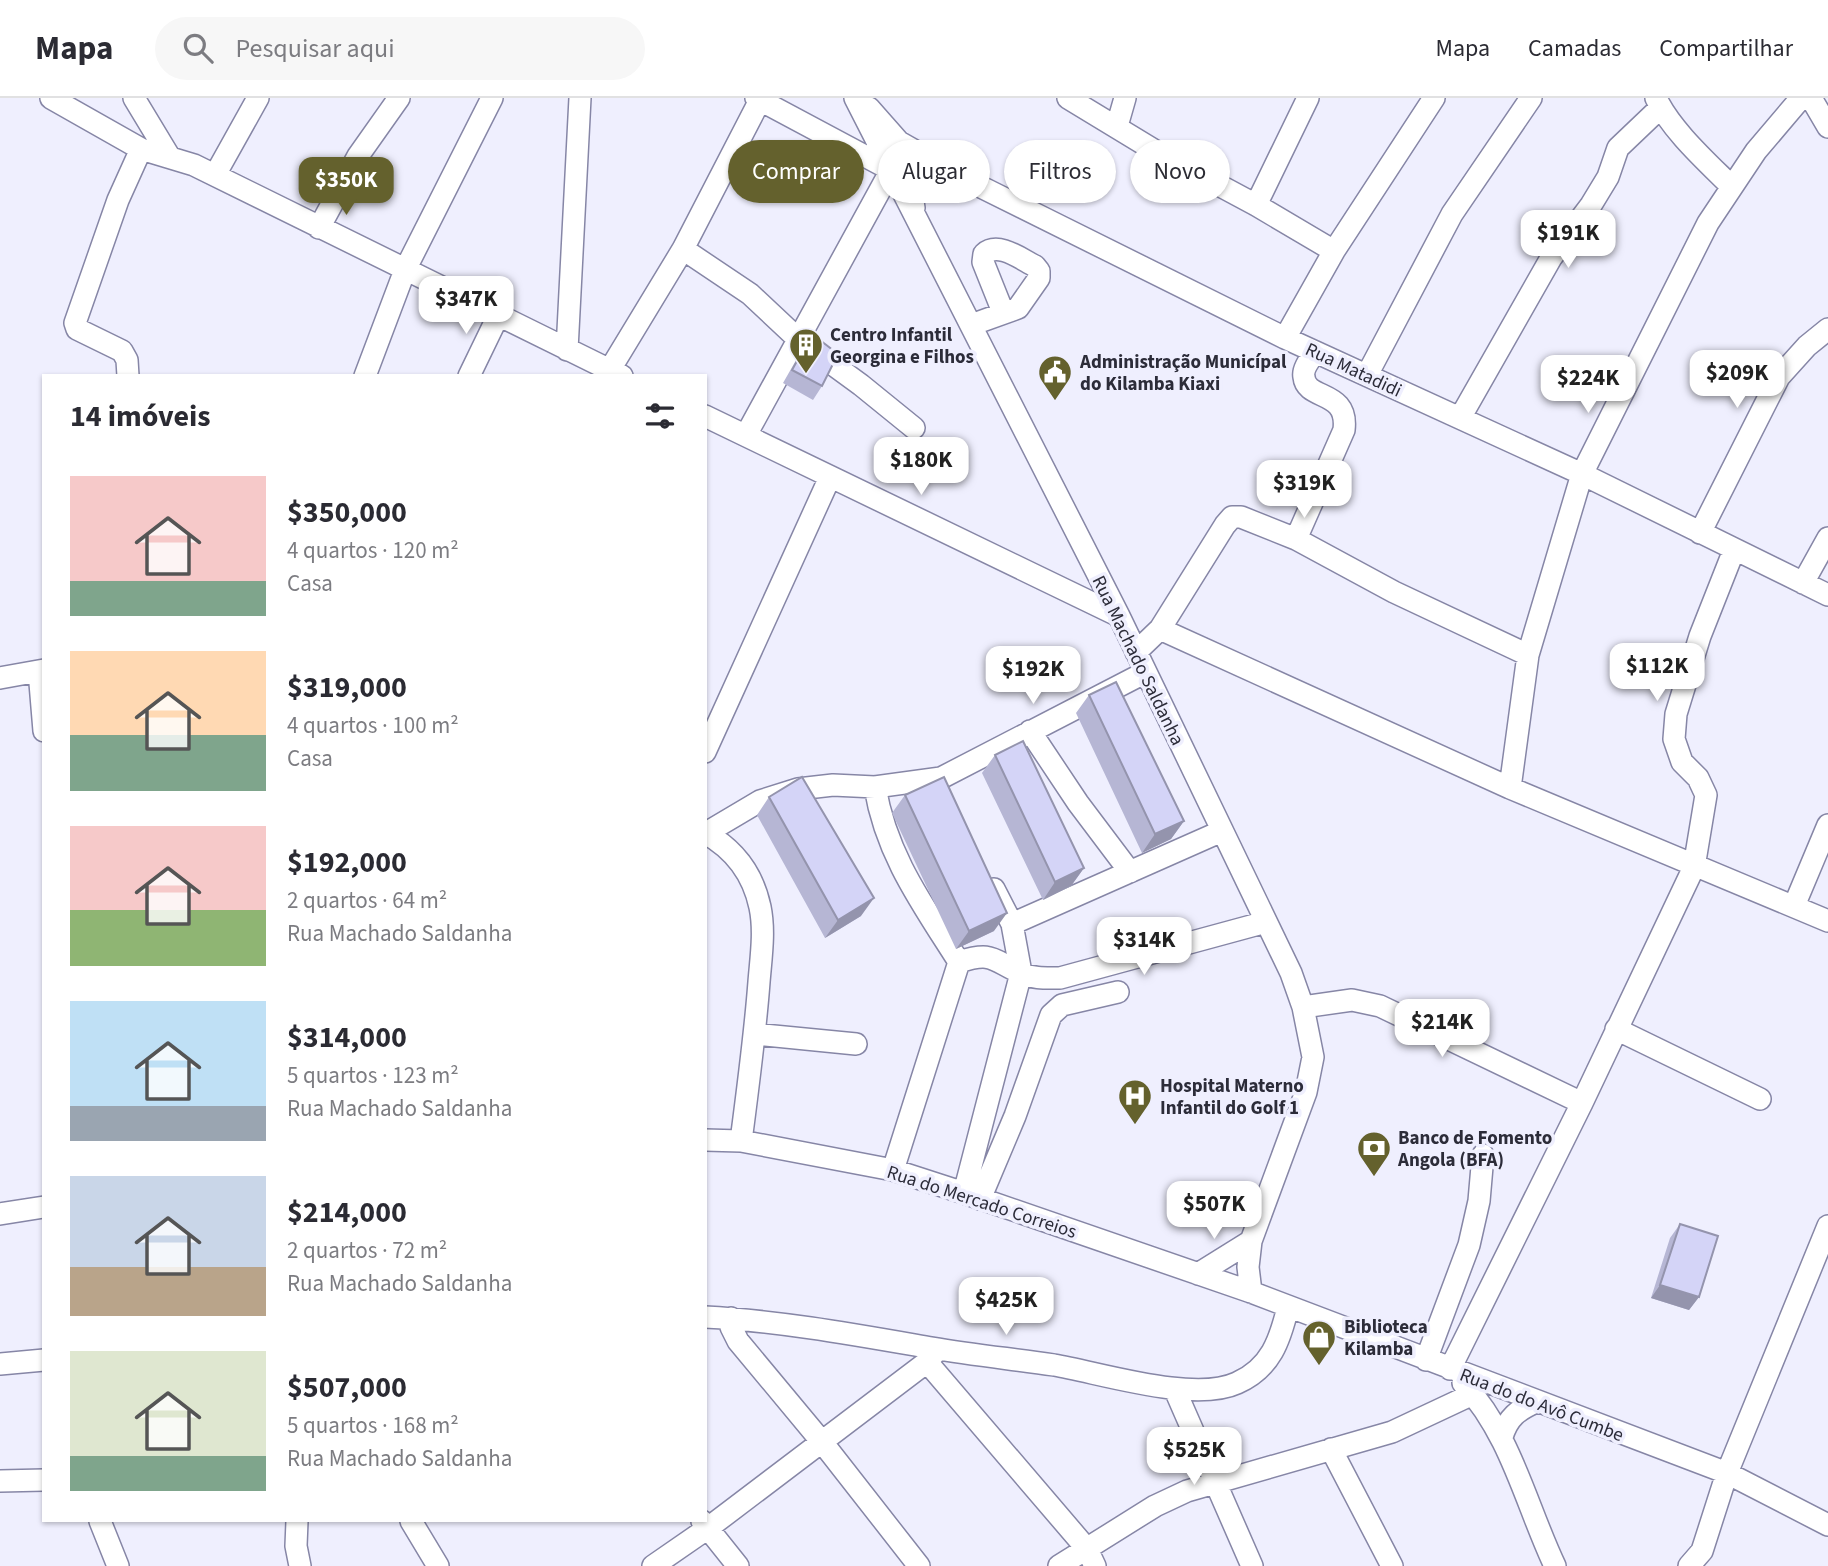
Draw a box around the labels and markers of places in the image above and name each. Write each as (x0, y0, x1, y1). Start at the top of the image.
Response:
pin: $350K (297, 158, 395, 217)
pin: $191K (1519, 211, 1617, 270)
pin: $347K (417, 276, 515, 336)
place label: Centro Infantil Georgina e Filhos (830, 322, 974, 371)
building icon: Centro Infantil Georgina e Filhos (787, 326, 825, 375)
place label: Administração Municípal do Kilamba Kiaxi (1079, 349, 1287, 398)
pin: $209K (1688, 350, 1786, 410)
public building icon: Administração Municípal do Kilamba Kiaxi (1036, 353, 1074, 402)
pin: $224K (1539, 356, 1637, 415)
pin: $180K (872, 438, 970, 497)
pin: $319K (1255, 460, 1353, 520)
pin: $112K (1608, 644, 1706, 703)
pin: $192K (984, 646, 1082, 706)
pin: $314K (1095, 918, 1193, 977)
pin: $214K (1393, 1000, 1491, 1059)
place label: Hospital Materno Infantil do Golf 1 (1160, 1073, 1304, 1122)
hospital icon: Hospital Materno Infantil do Golf 1 (1116, 1077, 1154, 1126)
place label: Banco de Fomento Angola (BFA) (1397, 1125, 1552, 1174)
bank icon: Banco de Fomento Angola (BFA) (1355, 1129, 1393, 1178)
pin: $507K (1165, 1182, 1263, 1241)
pin: $425K (957, 1278, 1055, 1337)
place label: Biblioteca Kilamba (1344, 1314, 1428, 1363)
shop icon: Biblioteca Kilamba (1300, 1318, 1338, 1367)
pin: $525K (1145, 1428, 1243, 1487)

